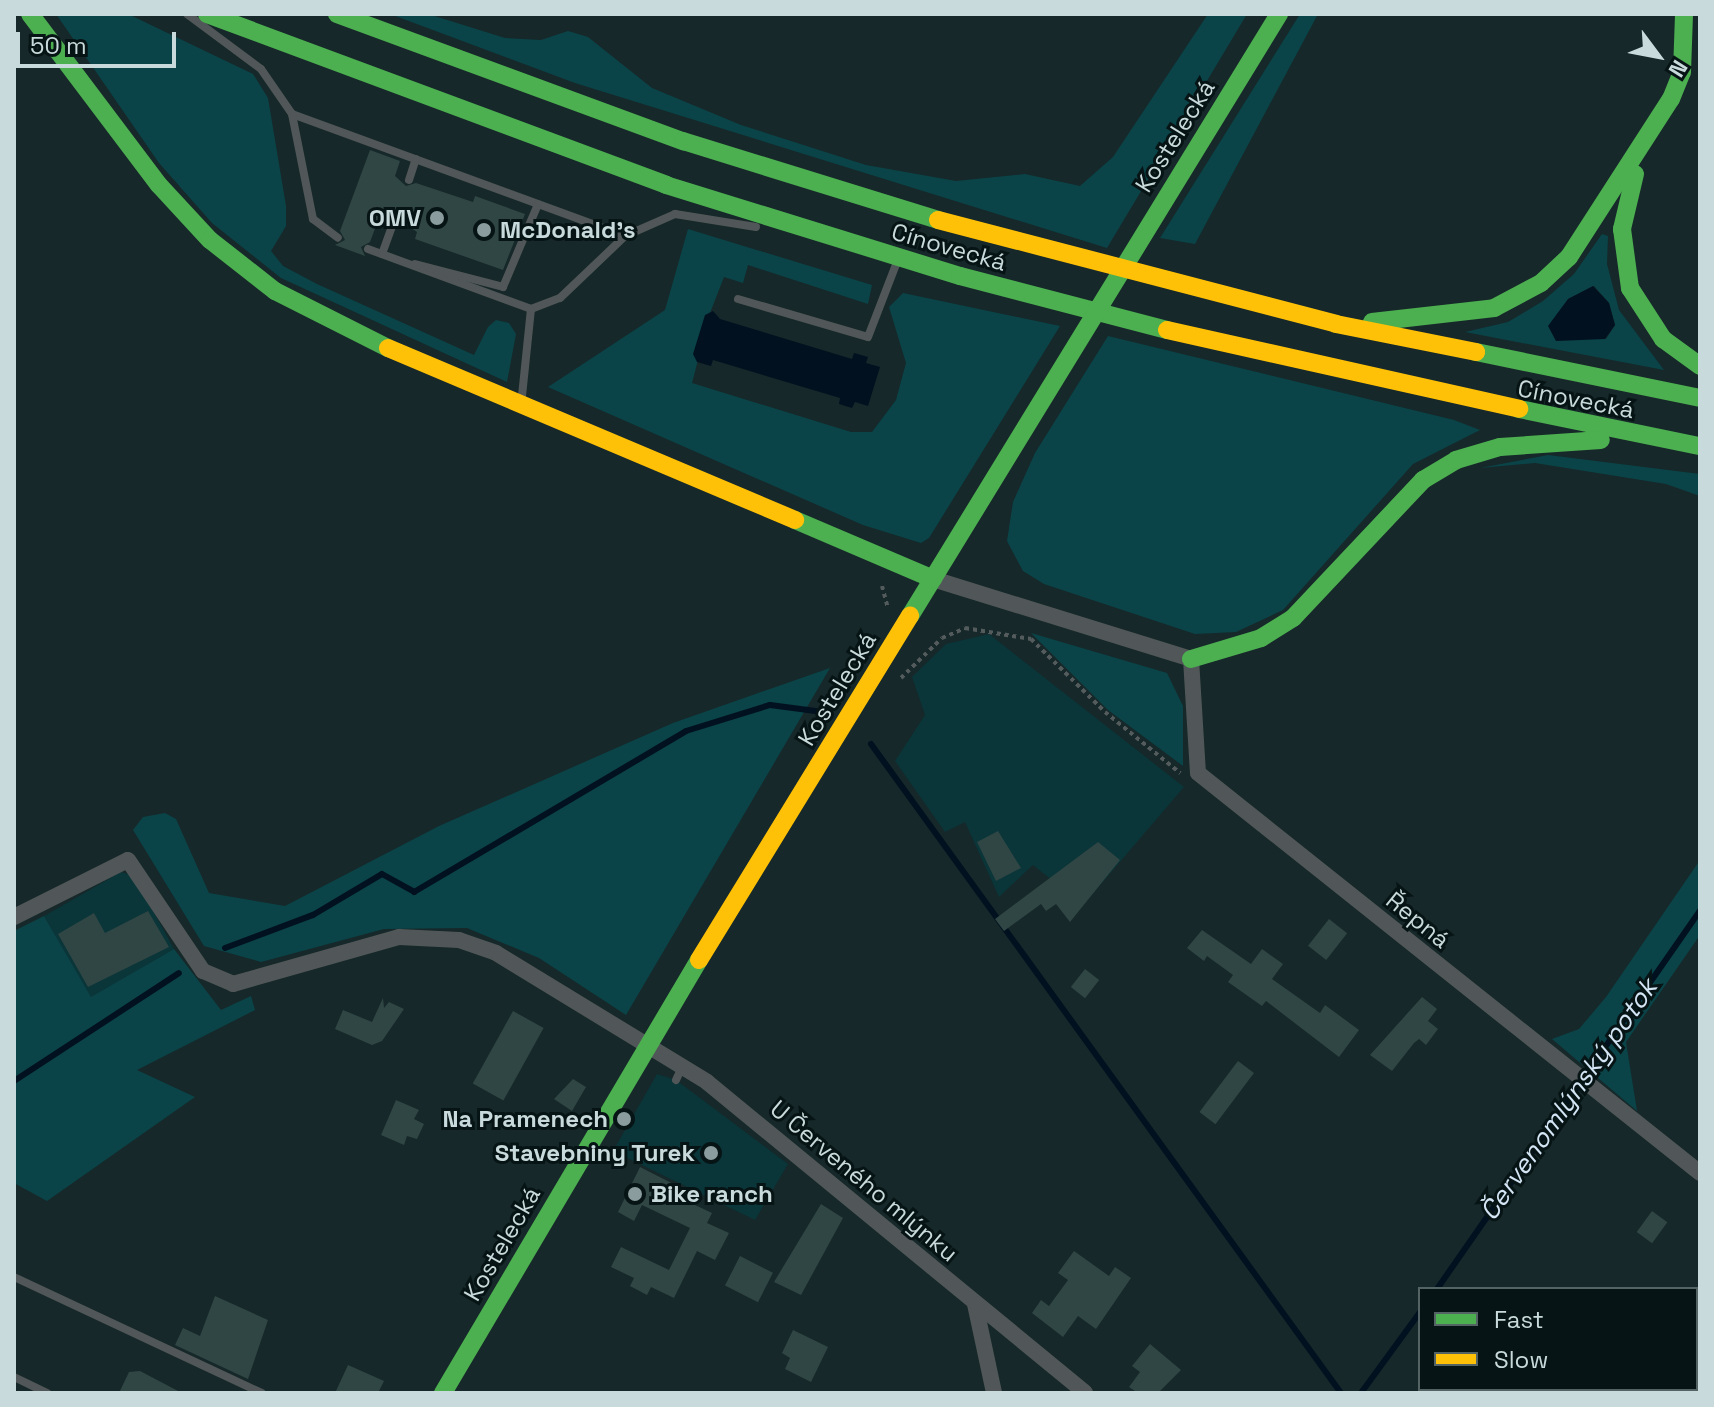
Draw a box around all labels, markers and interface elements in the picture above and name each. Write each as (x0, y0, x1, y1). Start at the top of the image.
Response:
scale bar (20, 16, 180, 66)
north arrow (1618, 16, 1698, 96)
text: 50 m (30, 30, 87, 61)
text: N (1663, 55, 1694, 82)
street label: Kostelecká (1129, 74, 1221, 198)
place label: OMV (369, 204, 421, 232)
marker: OMV (428, 209, 446, 227)
place label: McDonald's (500, 216, 636, 244)
street label: Cínovecká (888, 217, 1010, 277)
marker: McDonald's (475, 221, 493, 239)
street label: Cínovecká (1515, 374, 1637, 424)
street label: Kostelecká (792, 627, 882, 751)
street label: Řepná (1380, 886, 1456, 954)
water label: Červenomlýnský potok (1474, 973, 1664, 1227)
street label: U Červeného mlýnku (764, 1094, 964, 1268)
place label: Na Pramenech (443, 1105, 608, 1133)
marker: Na Pramenech (615, 1110, 633, 1128)
place label: Stavebniny Turek (494, 1139, 695, 1167)
marker: Stavebniny Turek (702, 1144, 720, 1162)
place label: Bike ranch (651, 1180, 773, 1208)
street label: Kostelecká (458, 1182, 546, 1306)
marker: Bike ranch (626, 1185, 644, 1203)
legend (1418, 1287, 1698, 1391)
text: Fast (1494, 1304, 1544, 1335)
text: Slow (1494, 1344, 1548, 1375)

